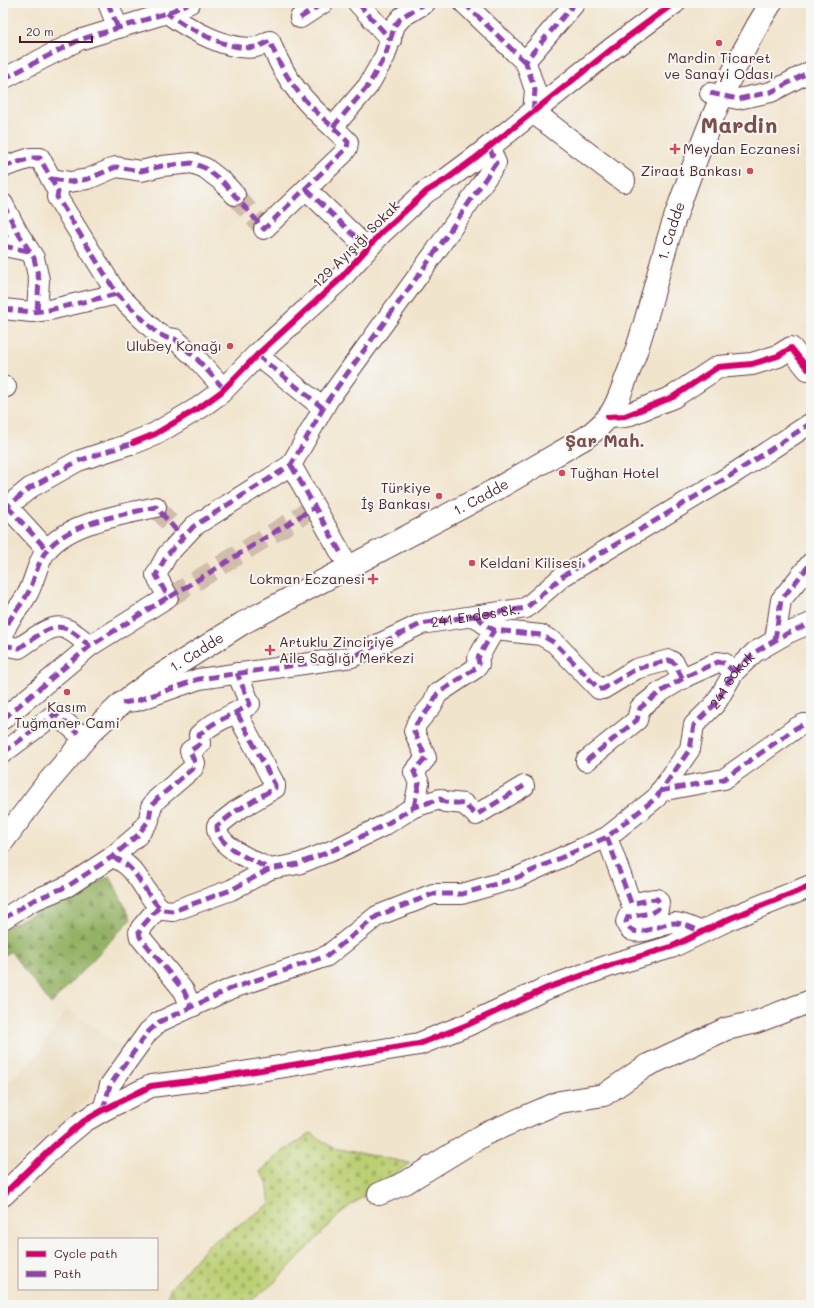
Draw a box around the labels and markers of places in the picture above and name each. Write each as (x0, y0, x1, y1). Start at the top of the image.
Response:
marker: Mardin Ticaret ve Sanayi Odası (714, 38, 724, 48)
place label: Mardin Ticaret ve Sanayi Odası (664, 48, 774, 83)
place label: Meydan Eczanesi (683, 139, 800, 158)
marker: Meydan Eczanesi (670, 144, 680, 154)
place label: Ziraat Bankası (641, 161, 742, 180)
marker: Ziraat Bankası (745, 166, 755, 176)
place label: Ulubey Konağı (126, 336, 222, 355)
marker: Ulubey Konağı (225, 341, 235, 351)
place label: Tuğhan Hotel (570, 463, 659, 482)
marker: Tuğhan Hotel (557, 468, 567, 478)
place label: Türkiye İş Bankası (361, 478, 431, 513)
marker: Türkiye İş Bankası (434, 491, 444, 501)
place label: Keldani Kilisesi (480, 553, 582, 572)
marker: Keldani Kilisesi (467, 558, 477, 568)
place label: Lokman Eczanesi (250, 569, 365, 588)
marker: Lokman Eczanesi (368, 574, 378, 584)
place label: Artuklu Zinciriye Aile Sağlığı Merkezi (279, 632, 414, 667)
marker: Artuklu Zinciriye Aile Sağlığı Merkezi (264, 644, 276, 656)
marker: Kasım Tuğmaner Cami (62, 687, 72, 697)
place label: Kasım Tuğmaner Cami (14, 697, 120, 732)

